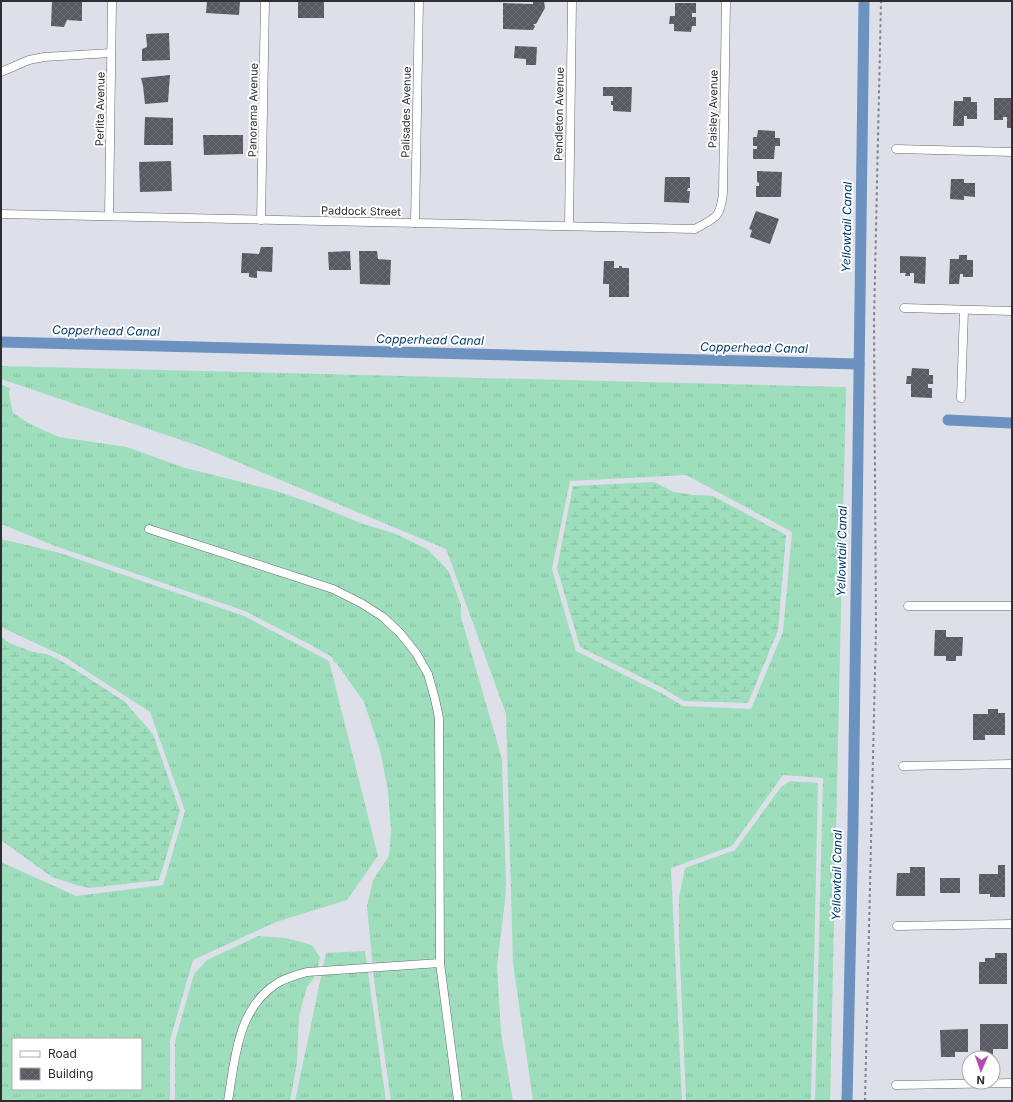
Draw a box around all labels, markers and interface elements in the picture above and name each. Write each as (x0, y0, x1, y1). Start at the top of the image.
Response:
street label: Panorama Avenue (245, 63, 261, 157)
street label: Palisades Avenue (398, 66, 414, 158)
street label: Pendleton Avenue (551, 67, 567, 161)
street label: Paisley Avenue (705, 70, 721, 148)
street label: Perlita Avenue (92, 72, 108, 146)
water label: Yellowtail Canal (838, 181, 855, 272)
street label: Paddock Street (321, 203, 401, 219)
water label: Copperhead Canal (52, 322, 160, 339)
water label: Copperhead Canal (376, 331, 484, 348)
water label: Copperhead Canal (700, 339, 808, 356)
water label: Yellowtail Canal (833, 505, 850, 596)
water label: Yellowtail Canal (828, 829, 845, 920)
legend (12, 1038, 142, 1090)
text: Road (48, 1046, 77, 1061)
north arrow (961, 1050, 1001, 1090)
text: Building (48, 1066, 93, 1081)
text: N (976, 1073, 985, 1087)

